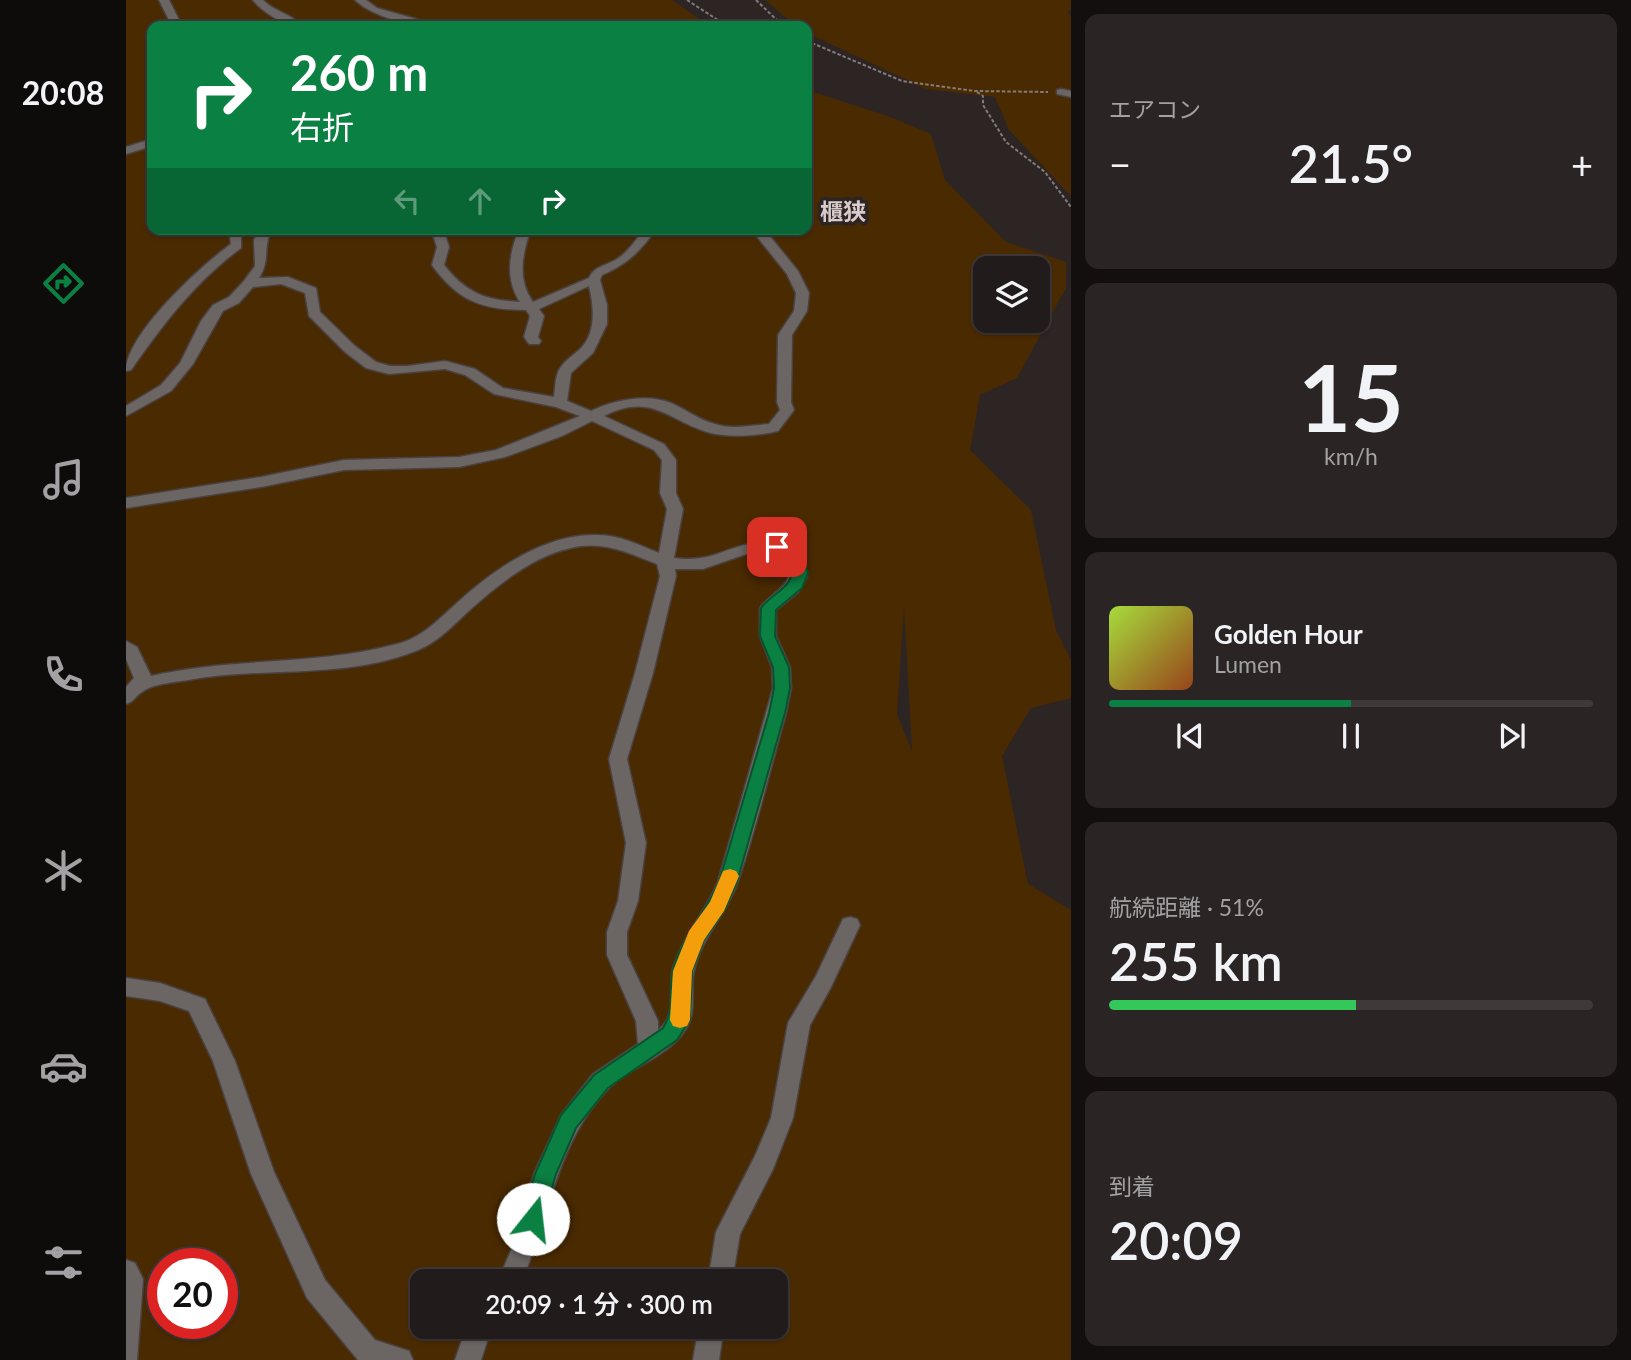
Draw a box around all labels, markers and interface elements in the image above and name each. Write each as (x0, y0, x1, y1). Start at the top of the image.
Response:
text: 260 m (290, 43, 428, 101)
icon: right (175, 49, 266, 140)
text: 20:08 (22, 73, 104, 112)
text: エアコン (1109, 95, 1201, 123)
text: 右折 (290, 107, 354, 146)
text: 21.5° (1289, 132, 1413, 194)
text: − (1109, 141, 1131, 187)
text: + (1571, 141, 1593, 187)
icon: left (388, 182, 426, 220)
icon: ahead (461, 182, 499, 220)
icon: right (534, 182, 572, 220)
district label: 櫃狭 (820, 197, 866, 225)
map controls (973, 256, 1050, 333)
button: layers (973, 256, 1050, 333)
icon: directions (39, 259, 88, 308)
text: 15 (1298, 342, 1404, 451)
text: km/h (1324, 442, 1378, 470)
icon: music (39, 455, 88, 504)
pin (747, 517, 807, 577)
icon: arrive (758, 528, 796, 566)
text: Golden Hour (1214, 618, 1363, 650)
icon: phone (39, 650, 88, 699)
text: Lumen (1214, 650, 1282, 678)
icon: previous (1171, 717, 1209, 755)
icon: pause (1332, 717, 1370, 755)
icon: next (1493, 717, 1531, 755)
icon: climate (39, 846, 88, 895)
text: 航続距離 · 51% (1109, 893, 1264, 921)
text: 255 km (1109, 930, 1283, 992)
icon: car (39, 1042, 88, 1091)
text: 到着 (1109, 1172, 1155, 1200)
position arrow (496, 1182, 570, 1256)
text: 20:09 (1109, 1209, 1243, 1271)
icon: filters (39, 1238, 88, 1287)
speed limit sign: 20 (147, 1248, 238, 1339)
text: 20:09 · 1 分 · 300 m (485, 1288, 713, 1320)

